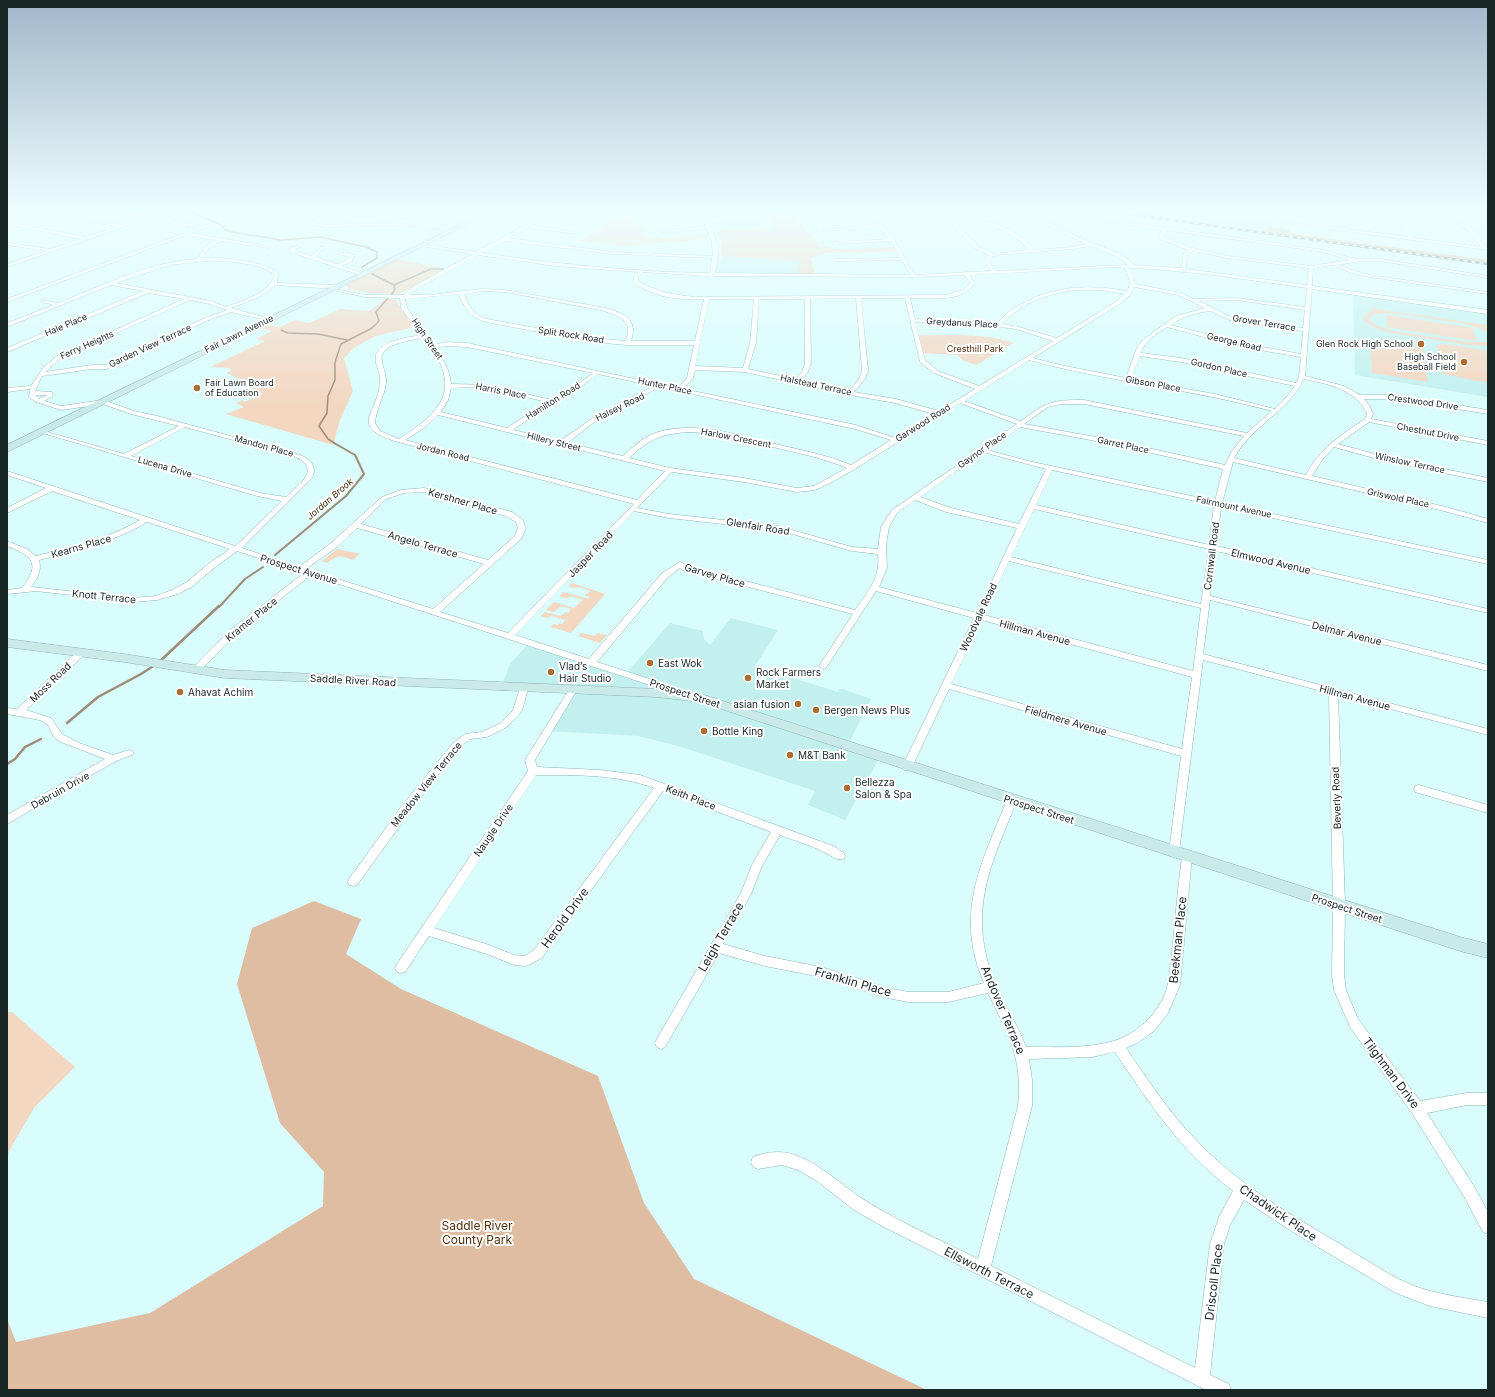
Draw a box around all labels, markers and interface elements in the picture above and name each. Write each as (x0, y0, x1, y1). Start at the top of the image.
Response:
street label: Hale Place (43, 311, 89, 338)
street label: Fair Lawn Avenue (203, 312, 275, 355)
street label: Grover Terrace (1232, 312, 1297, 333)
street label: Greydanus Place (926, 315, 998, 330)
street label: High Street (409, 316, 446, 361)
street label: Garden View Terrace (107, 322, 193, 369)
street label: Split Rock Road (537, 324, 605, 345)
street label: Ferry Heights (58, 328, 115, 361)
street label: George Road (1206, 330, 1262, 353)
place label: Glen Rock High School (1316, 338, 1413, 349)
marker: Glen Rock High School (1416, 339, 1426, 349)
park label: Cresthill Park (947, 343, 1003, 354)
place label: High School Baseball Field (1397, 351, 1456, 372)
street label: Gordon Place (1190, 356, 1248, 379)
marker: High School Baseball Field (1459, 357, 1469, 367)
street label: Halstead Terrace (779, 372, 853, 397)
street label: Gibson Place (1125, 373, 1182, 394)
street label: Hunter Place (637, 374, 693, 397)
place label: Fair Lawn Board of Education (205, 377, 274, 398)
street label: Harris Place (475, 380, 527, 401)
street label: Hamilton Road (524, 380, 582, 422)
marker: Fair Lawn Board of Education (192, 383, 202, 393)
street label: Halsey Road (594, 390, 646, 423)
street label: Crestwood Drive (1387, 391, 1459, 412)
street label: Garwood Road (893, 401, 952, 444)
street label: Chestnut Drive (1396, 420, 1460, 443)
street label: Harlow Crescent (700, 425, 772, 450)
street label: Gaynor Place (955, 429, 1008, 470)
street label: Hillery Street (526, 430, 582, 454)
street label: Mandon Place (233, 432, 295, 459)
street label: Garret Place (1096, 434, 1150, 455)
street label: Jordan Road (416, 440, 471, 463)
street label: Winslow Terrace (1374, 450, 1446, 475)
street label: Lucena Drive (137, 454, 194, 480)
water label: Jordan Brook (304, 475, 356, 522)
street label: Kershner Place (427, 485, 499, 517)
street label: Griswold Place (1366, 486, 1430, 509)
street label: Fairmount Avenue (1195, 493, 1273, 520)
street label: Glenfair Road (726, 515, 790, 537)
street label: Cornwall Road (1201, 521, 1221, 591)
street label: Angelo Terrace (387, 528, 460, 560)
street label: Jasper Road (565, 529, 615, 579)
street label: Kearns Place (50, 532, 112, 560)
street label: Elmwood Avenue (1230, 546, 1312, 576)
street label: Prospect Avenue (259, 552, 339, 587)
street label: Garvey Place (683, 561, 747, 589)
street label: Woodvale Road (957, 581, 999, 653)
street label: Knott Terrace (72, 587, 137, 605)
street label: Kramer Place (223, 594, 279, 644)
street label: Hillman Avenue (998, 617, 1072, 647)
street label: Delmar Avenue (1311, 619, 1383, 648)
place label: East Wok (658, 657, 702, 669)
marker: East Wok (645, 658, 655, 668)
street label: Moss Road (27, 659, 73, 705)
place label: Vlad’s Hair Studio (559, 660, 611, 684)
place label: Rock Farmers Market (756, 666, 821, 690)
marker: Vlad’s Hair Studio (546, 667, 556, 677)
street label: Saddle River Road (310, 672, 396, 688)
marker: Rock Farmers Market (743, 673, 753, 683)
street label: Prospect Street (648, 676, 722, 710)
street label: Hillman Avenue (1318, 682, 1392, 712)
place label: Ahavat Achim (188, 686, 253, 698)
marker: Ahavat Achim (175, 687, 185, 697)
place label: asian fusion (733, 698, 790, 710)
marker: asian fusion (793, 699, 803, 709)
street label: Fieldmere Avenue (1024, 703, 1108, 737)
place label: Bergen News Plus (824, 704, 910, 716)
marker: Bergen News Plus (811, 705, 821, 715)
place label: Bottle King (712, 725, 763, 737)
marker: Bottle King (699, 726, 709, 736)
street label: Meadow View Terrace (388, 739, 464, 829)
place label: M&T Bank (798, 749, 846, 761)
marker: M&T Bank (785, 750, 795, 760)
street label: Beverly Road (1329, 767, 1343, 829)
street label: Debruin Drive (29, 769, 91, 811)
place label: Bellezza Salon & Spa (855, 776, 912, 800)
street label: Keith Place (664, 782, 718, 812)
marker: Bellezza Salon & Spa (842, 783, 852, 793)
street label: Prospect Street (1002, 792, 1076, 826)
street label: Naugle Drive (471, 801, 515, 859)
street label: Herold Drive (538, 885, 591, 951)
street label: Prospect Street (1310, 891, 1384, 925)
street label: Beekman Place (1165, 896, 1190, 984)
street label: Leigh Terrace (695, 899, 747, 974)
street label: Franklin Place (813, 963, 893, 1000)
street label: Andover Terrace (978, 963, 1029, 1056)
street label: Tilghman Drive (1360, 1034, 1423, 1111)
street label: Chadwick Place (1237, 1181, 1320, 1244)
park label: Saddle River County Park (441, 1218, 513, 1247)
street label: Ellsworth Terrace (942, 1243, 1037, 1302)
street label: Driscoll Place (1201, 1243, 1226, 1321)

